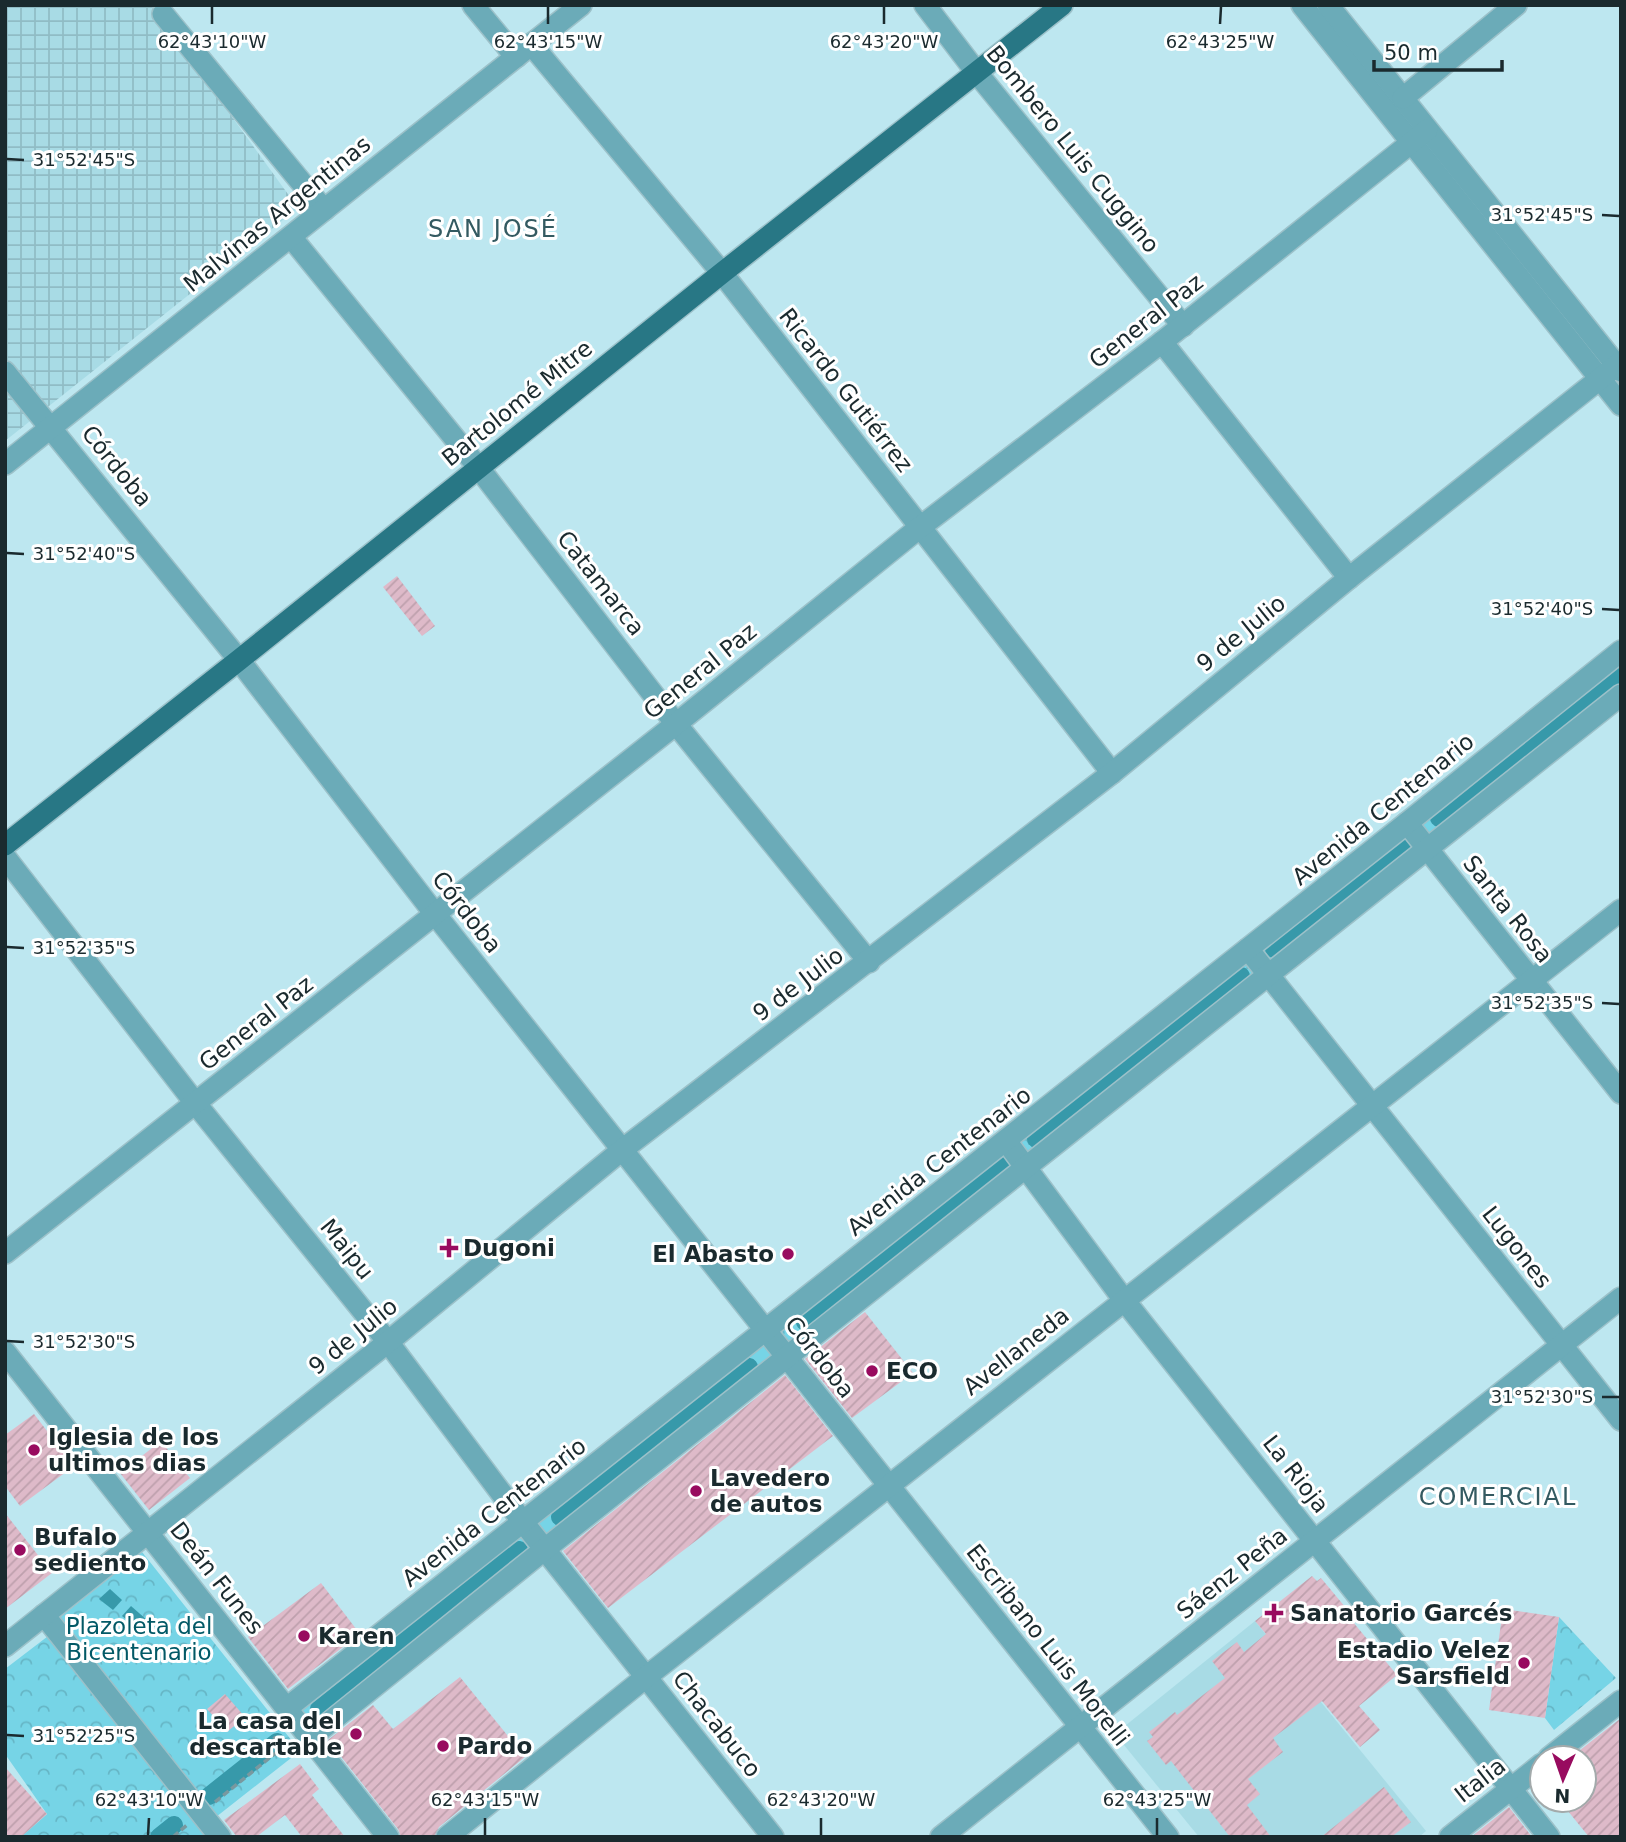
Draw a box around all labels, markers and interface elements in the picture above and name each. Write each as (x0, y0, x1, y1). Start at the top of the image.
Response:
scale bar (1374, 28, 1502, 72)
text: 62°43'10"W (158, 31, 267, 52)
text: 62°43'15"W (494, 31, 603, 52)
text: 62°43'20"W (830, 31, 939, 52)
text: 62°43'25"W (1166, 31, 1275, 52)
street label: Bombero Luis Cuggino (981, 40, 1165, 258)
text: 50 m (1384, 41, 1438, 65)
street label: Malvinas Argentinas (178, 131, 376, 297)
text: 31°52'45"S (33, 149, 135, 170)
text: 31°52'45"S (1491, 204, 1593, 225)
district label: SAN JOSÉ (428, 214, 558, 243)
street label: General Paz (1084, 269, 1208, 373)
street label: Ricardo Gutiérrez (774, 303, 918, 477)
street label: Bartolomé Mitre (437, 335, 597, 471)
street label: Córdoba (77, 420, 157, 512)
street label: Catamarca (552, 526, 650, 640)
text: 31°52'40"S (33, 543, 135, 564)
street label: 9 de Julio (1192, 589, 1290, 677)
text: 31°52'40"S (1491, 598, 1593, 619)
street label: General Paz (639, 618, 761, 724)
street label: Avenida Centenario (1287, 728, 1479, 890)
street label: Santa Rosa (1458, 850, 1558, 968)
street label: Córdoba (427, 866, 507, 958)
text: 31°52'35"S (33, 937, 135, 958)
street label: 9 de Julio (748, 942, 848, 1026)
street label: General Paz (194, 971, 318, 1075)
text: 31°52'35"S (1491, 992, 1593, 1013)
street label: Avenida Centenario (842, 1081, 1036, 1241)
street label: Lugones (1477, 1201, 1557, 1293)
street label: Maipu (315, 1214, 379, 1284)
place label: Dugoni (463, 1235, 555, 1261)
marker: Dugoni (441, 1240, 457, 1256)
place label: El Abasto (652, 1241, 774, 1267)
marker: El Abasto (780, 1246, 796, 1262)
street label: 9 de Julio (304, 1292, 402, 1380)
street label: Avellaneda (958, 1302, 1074, 1400)
street label: Córdoba (780, 1311, 860, 1403)
text: 31°52'30"S (33, 1331, 135, 1352)
place label: ECO (886, 1358, 938, 1384)
marker: ECO (864, 1363, 880, 1379)
text: 31°52'30"S (1491, 1386, 1593, 1407)
place label: Iglesia de los ultimos dias (48, 1424, 219, 1476)
street label: La Rioja (1258, 1430, 1334, 1518)
street label: Avenida Centenario (397, 1432, 591, 1592)
marker: Iglesia de los ultimos dias (26, 1442, 42, 1458)
place label: Lavedero de autos (710, 1465, 830, 1517)
marker: Lavedero de autos (688, 1483, 704, 1499)
district label: COMERCIAL (1419, 1483, 1577, 1511)
street label: Deán Funes (165, 1517, 269, 1639)
street label: Sáenz Peña (1172, 1522, 1292, 1624)
place label: Bufalo sediento (34, 1524, 146, 1576)
street label: Escribano Luis Morelli (961, 1539, 1135, 1751)
marker: Bufalo sediento (12, 1542, 28, 1558)
place label: Sanatorio Garcés (1290, 1600, 1512, 1626)
marker: Sanatorio Garcés (1264, 1603, 1284, 1623)
park label: Plazoleta del Bicentenario (66, 1613, 212, 1665)
place label: Karen (318, 1623, 395, 1649)
marker: Karen (296, 1628, 312, 1644)
place label: Estadio Velez Sarsfield (1337, 1637, 1510, 1689)
marker: Estadio Velez Sarsfield (1516, 1655, 1532, 1671)
street label: Chacabuco (668, 1666, 766, 1782)
place label: La casa del descartable (189, 1708, 342, 1760)
text: 31°52'25"S (33, 1725, 135, 1746)
marker: La casa del descartable (348, 1726, 364, 1742)
place label: Pardo (457, 1733, 532, 1759)
marker: Pardo (435, 1738, 451, 1754)
north arrow (1528, 1744, 1598, 1814)
street label: Italia (1450, 1752, 1510, 1808)
text: N (1554, 1785, 1571, 1807)
text: 62°43'10"W (95, 1789, 204, 1810)
text: 62°43'15"W (431, 1789, 540, 1810)
text: 62°43'20"W (767, 1789, 876, 1810)
text: 62°43'25"W (1103, 1789, 1212, 1810)

